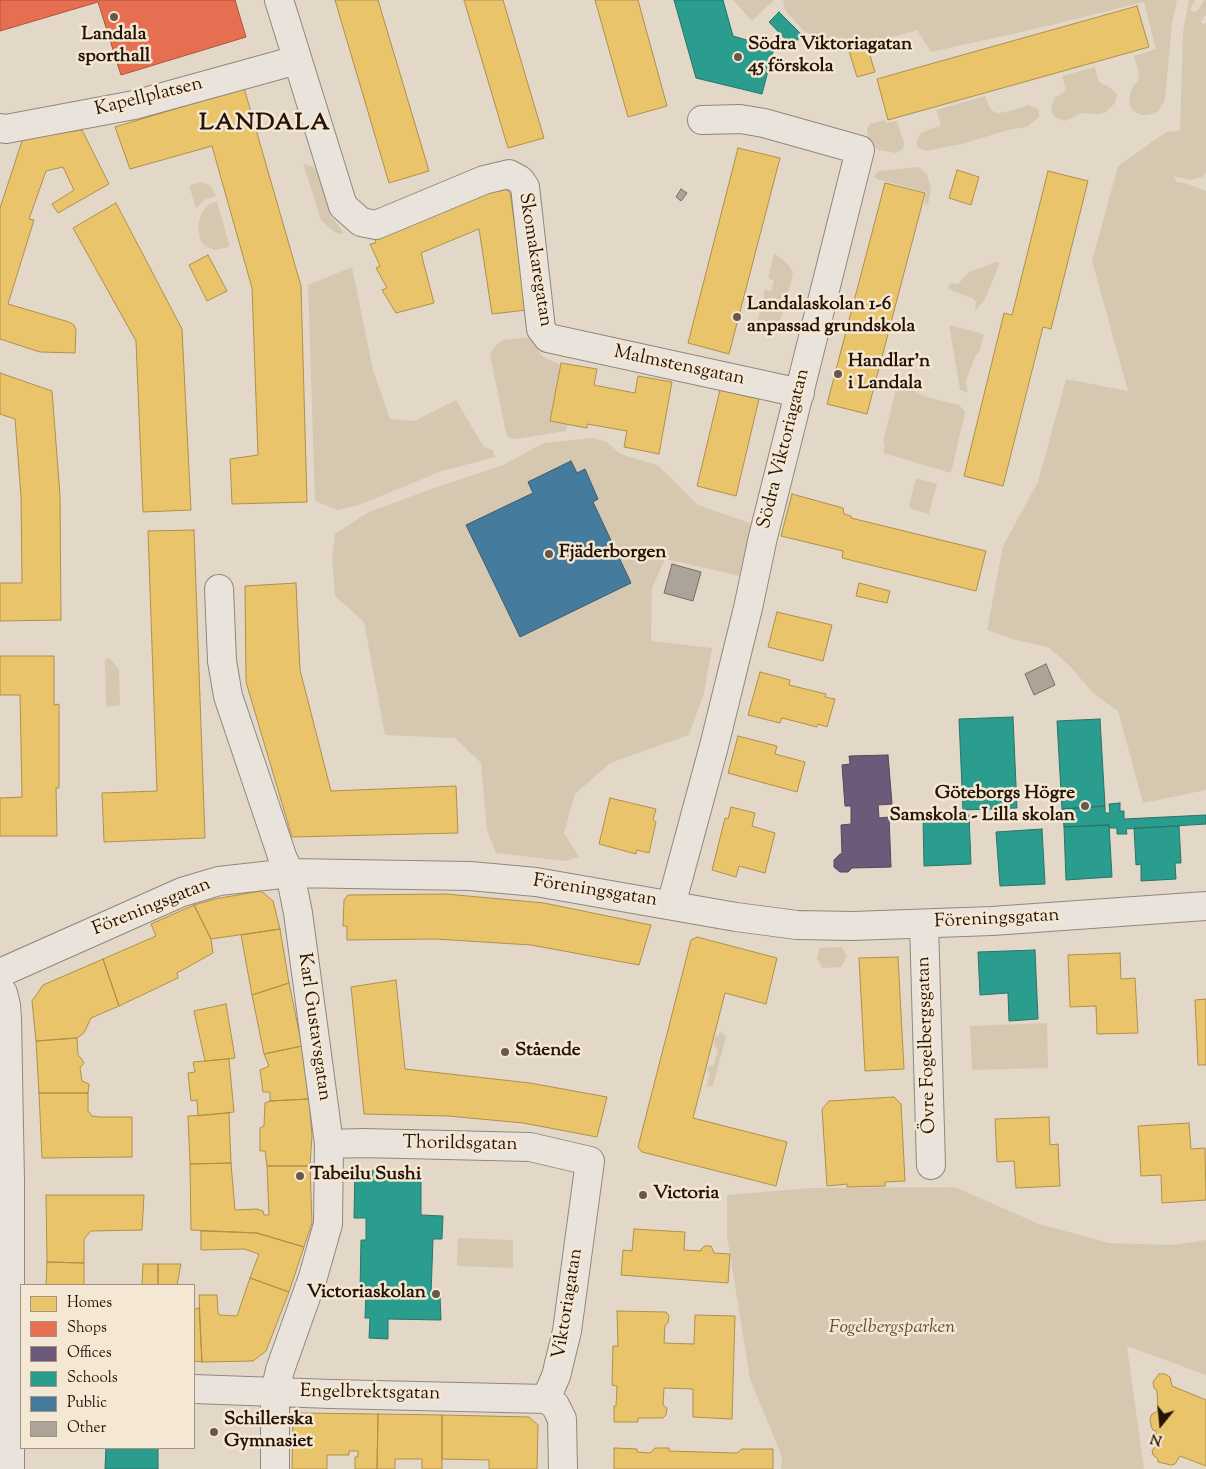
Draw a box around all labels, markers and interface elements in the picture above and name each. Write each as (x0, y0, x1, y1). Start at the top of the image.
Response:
marker: Landala sporthall (108, 11, 120, 23)
place label: Landala sporthall (78, 25, 150, 69)
place label: Södra Viktoriagatan 45 förskola (748, 35, 912, 79)
marker: Södra Viktoriagatan 45 förskola (732, 51, 744, 63)
street label: Kapellplatsen (93, 74, 205, 122)
district label: LANDALA (198, 111, 332, 139)
street label: Skomakaregatan (512, 191, 556, 329)
place label: Landalaskolan 1-6 anpassad grundskola (747, 295, 915, 339)
marker: Landalaskolan 1-6 anpassad grundskola (731, 311, 743, 323)
street label: Malmstensgatan (612, 342, 746, 392)
place label: Handlar'n i Landala (848, 352, 930, 396)
street label: Södra Viktoriagatan (754, 367, 816, 531)
marker: Handlar'n i Landala (832, 368, 844, 380)
place label: Fjäderborgen (559, 543, 667, 565)
marker: Fjäderborgen (543, 548, 555, 560)
place label: Göteborgs Högre Samskola - Lilla skolan (890, 784, 1075, 828)
marker: Göteborgs Högre Samskola - Lilla skolan (1079, 800, 1091, 812)
street label: Föreningsgatan (531, 871, 659, 913)
street label: Föreningsgatan (90, 874, 214, 942)
street label: Föreningsgatan (934, 905, 1060, 935)
street label: Karl Gustavsgatan (291, 951, 335, 1103)
street label: Övre Fogelbergsgatan (914, 956, 942, 1134)
place label: Stående (515, 1041, 581, 1063)
marker: Stående (499, 1046, 511, 1058)
street label: Thorildsgatan (402, 1133, 518, 1157)
place label: Tabeilu Sushi (310, 1165, 421, 1187)
marker: Tabeilu Sushi (294, 1170, 306, 1182)
place label: Victoria (653, 1184, 719, 1206)
marker: Victoria (637, 1189, 649, 1201)
street label: Viktoriagatan (549, 1247, 589, 1361)
place label: Victoriaskolan (307, 1283, 426, 1305)
legend (20, 1284, 195, 1449)
marker: Victoriaskolan (430, 1288, 442, 1300)
text: Homes (67, 1293, 112, 1314)
text: Shops (67, 1318, 107, 1339)
park label: Fogelbergsparken (829, 1318, 955, 1340)
text: Offices (67, 1343, 112, 1364)
text: Schools (67, 1368, 118, 1389)
street label: Engelbrektsgatan (300, 1381, 440, 1407)
text: Public (67, 1393, 107, 1414)
north arrow (1136, 1399, 1186, 1449)
place label: Schillerska Gymnasiet (224, 1410, 313, 1454)
text: Other (67, 1418, 106, 1439)
marker: Schillerska Gymnasiet (208, 1426, 220, 1438)
text: N (1148, 1427, 1165, 1450)

